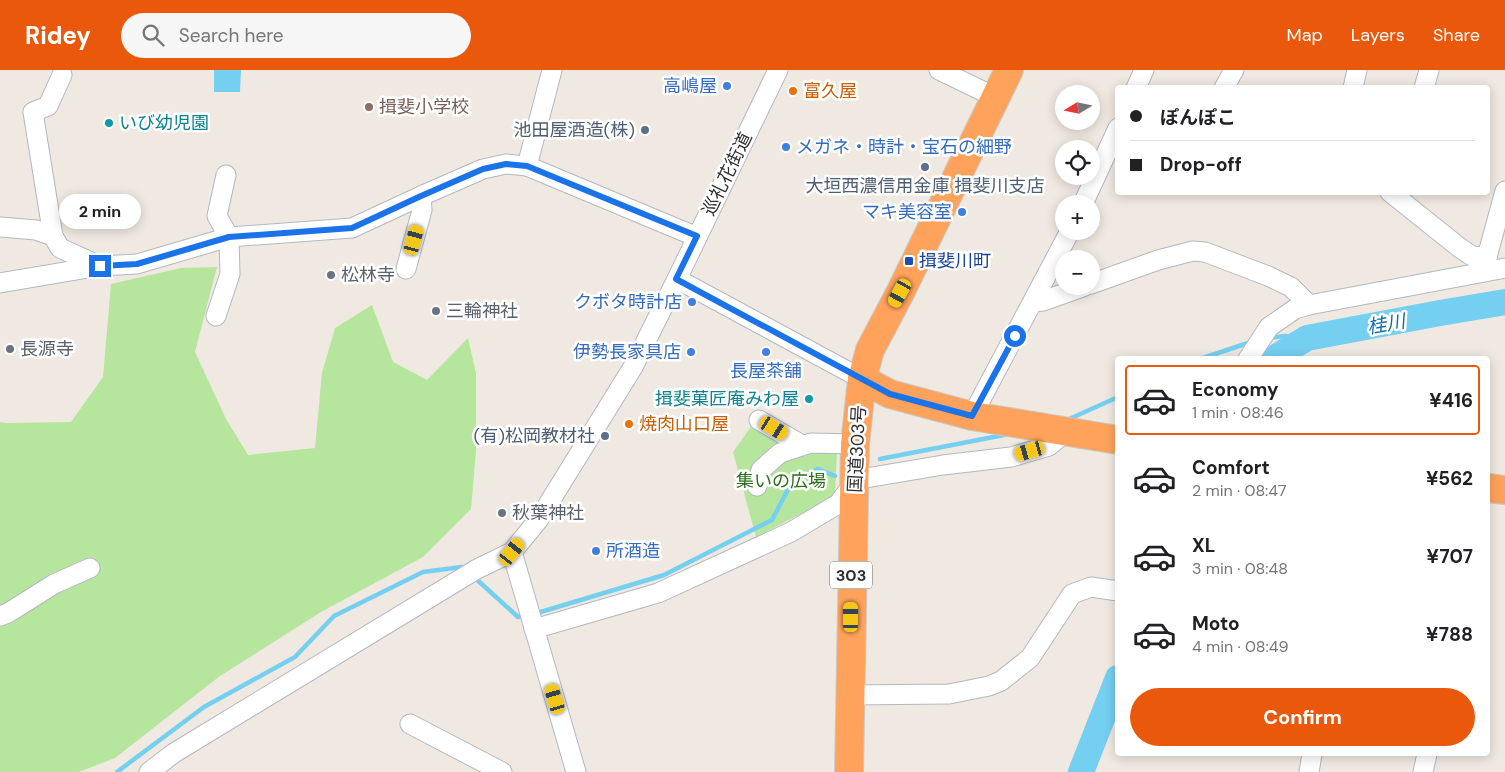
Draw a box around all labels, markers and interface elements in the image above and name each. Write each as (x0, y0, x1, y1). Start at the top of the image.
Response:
search box (121, 13, 471, 58)
text: Ridey (25, 20, 91, 51)
icon: search (139, 21, 167, 49)
text: Search here (179, 23, 284, 48)
text: Map (1287, 23, 1323, 47)
text: Layers (1351, 23, 1405, 47)
text: Share (1433, 23, 1480, 47)
place label: 高嶋屋 (663, 74, 717, 98)
place label: 富久屋 (803, 79, 857, 103)
marker: 高嶋屋 (721, 80, 733, 92)
marker: 富久屋 (787, 85, 799, 97)
north arrow (1055, 85, 1100, 130)
map controls (1055, 85, 1100, 295)
place label: 揖斐小学校 (379, 95, 469, 119)
marker: 揖斐小学校 (363, 101, 375, 113)
text: ぽんぽこ (1160, 105, 1236, 130)
place label: いび幼児園 (119, 111, 209, 135)
marker: いび幼児園 (103, 117, 115, 129)
place label: 池田屋酒造(株) (514, 118, 635, 142)
marker: 池田屋酒造(株) (639, 124, 651, 136)
street label: 巡礼花街道 (696, 128, 758, 220)
place label: メガネ・時計・宝石の細野 (796, 135, 1012, 159)
button: locate (1055, 140, 1100, 185)
marker: メガネ・時計・宝石の細野 (780, 141, 792, 153)
text: Drop-off (1160, 152, 1242, 177)
marker: 大垣西濃信用金庫 揖斐川支店 (919, 161, 931, 173)
place label: 大垣西濃信用金庫 揖斐川支店 (806, 174, 1044, 198)
callout: 2 min (59, 194, 141, 228)
button: + (1055, 195, 1100, 240)
place label: マキ美容室 (862, 200, 952, 224)
text: 2 min (79, 201, 121, 222)
marker: マキ美容室 (956, 206, 968, 218)
car (402, 224, 425, 256)
place label: 揖斐川町 (919, 249, 991, 273)
button: − (1055, 250, 1100, 295)
route end (89, 255, 111, 277)
marker: 揖斐川町 (903, 255, 915, 267)
place label: 松林寺 (341, 263, 395, 287)
marker: 松林寺 (325, 269, 337, 281)
car (886, 276, 913, 310)
place label: クボタ時計店 (574, 290, 682, 314)
marker: クボタ時計店 (686, 296, 698, 308)
place label: 三輪神社 (446, 299, 518, 323)
marker: 三輪神社 (430, 305, 442, 317)
water label: 桂川 (1365, 308, 1409, 340)
route start (1004, 325, 1026, 347)
place label: 長源寺 (20, 337, 74, 361)
place label: 伊勢長家具店 (573, 340, 681, 364)
marker: 長源寺 (4, 343, 16, 355)
marker: 伊勢長家具店 (685, 346, 697, 358)
marker: 長屋茶舗 (760, 346, 772, 358)
place label: 長屋茶舗 (730, 359, 802, 383)
text: Economy (1192, 377, 1279, 402)
icon: car (1132, 378, 1177, 423)
place label: 揖斐菓匠庵みわ屋 (655, 387, 799, 411)
text: ¥416 (1429, 388, 1473, 413)
marker: 揖斐菓匠庵みわ屋 (803, 393, 815, 405)
text: 1 min · 08:46 (1192, 402, 1284, 423)
street label: 国道303号 (843, 405, 871, 493)
place label: 焼肉山口屋 (639, 412, 729, 436)
car (757, 414, 790, 442)
marker: 焼肉山口屋 (623, 418, 635, 430)
place label: (有)松岡教材社 (474, 424, 595, 448)
marker: (有)松岡教材社 (599, 430, 611, 442)
car (1013, 440, 1046, 462)
text: Comfort (1192, 455, 1270, 480)
icon: car (1132, 456, 1177, 501)
text: ¥562 (1426, 466, 1473, 491)
park label: 集いの広場 (736, 469, 826, 493)
text: 2 min · 08:47 (1192, 480, 1287, 501)
place label: 秋葉神社 (512, 501, 584, 525)
marker: 秋葉神社 (496, 507, 508, 519)
text: XL (1192, 533, 1215, 558)
icon: car (1132, 534, 1177, 579)
car (496, 536, 527, 568)
place label: 所酒造 (606, 539, 660, 563)
text: ¥707 (1427, 544, 1473, 569)
marker: 所酒造 (590, 545, 602, 557)
text: 3 min · 08:48 (1192, 558, 1288, 579)
road number: 303 (830, 562, 872, 588)
car (843, 602, 858, 632)
text: Moto (1192, 611, 1240, 636)
icon: car (1132, 612, 1177, 657)
text: ¥788 (1426, 622, 1473, 647)
text: 4 min · 08:49 (1192, 636, 1289, 657)
car (543, 682, 566, 716)
button: Confirm (1130, 688, 1475, 746)

